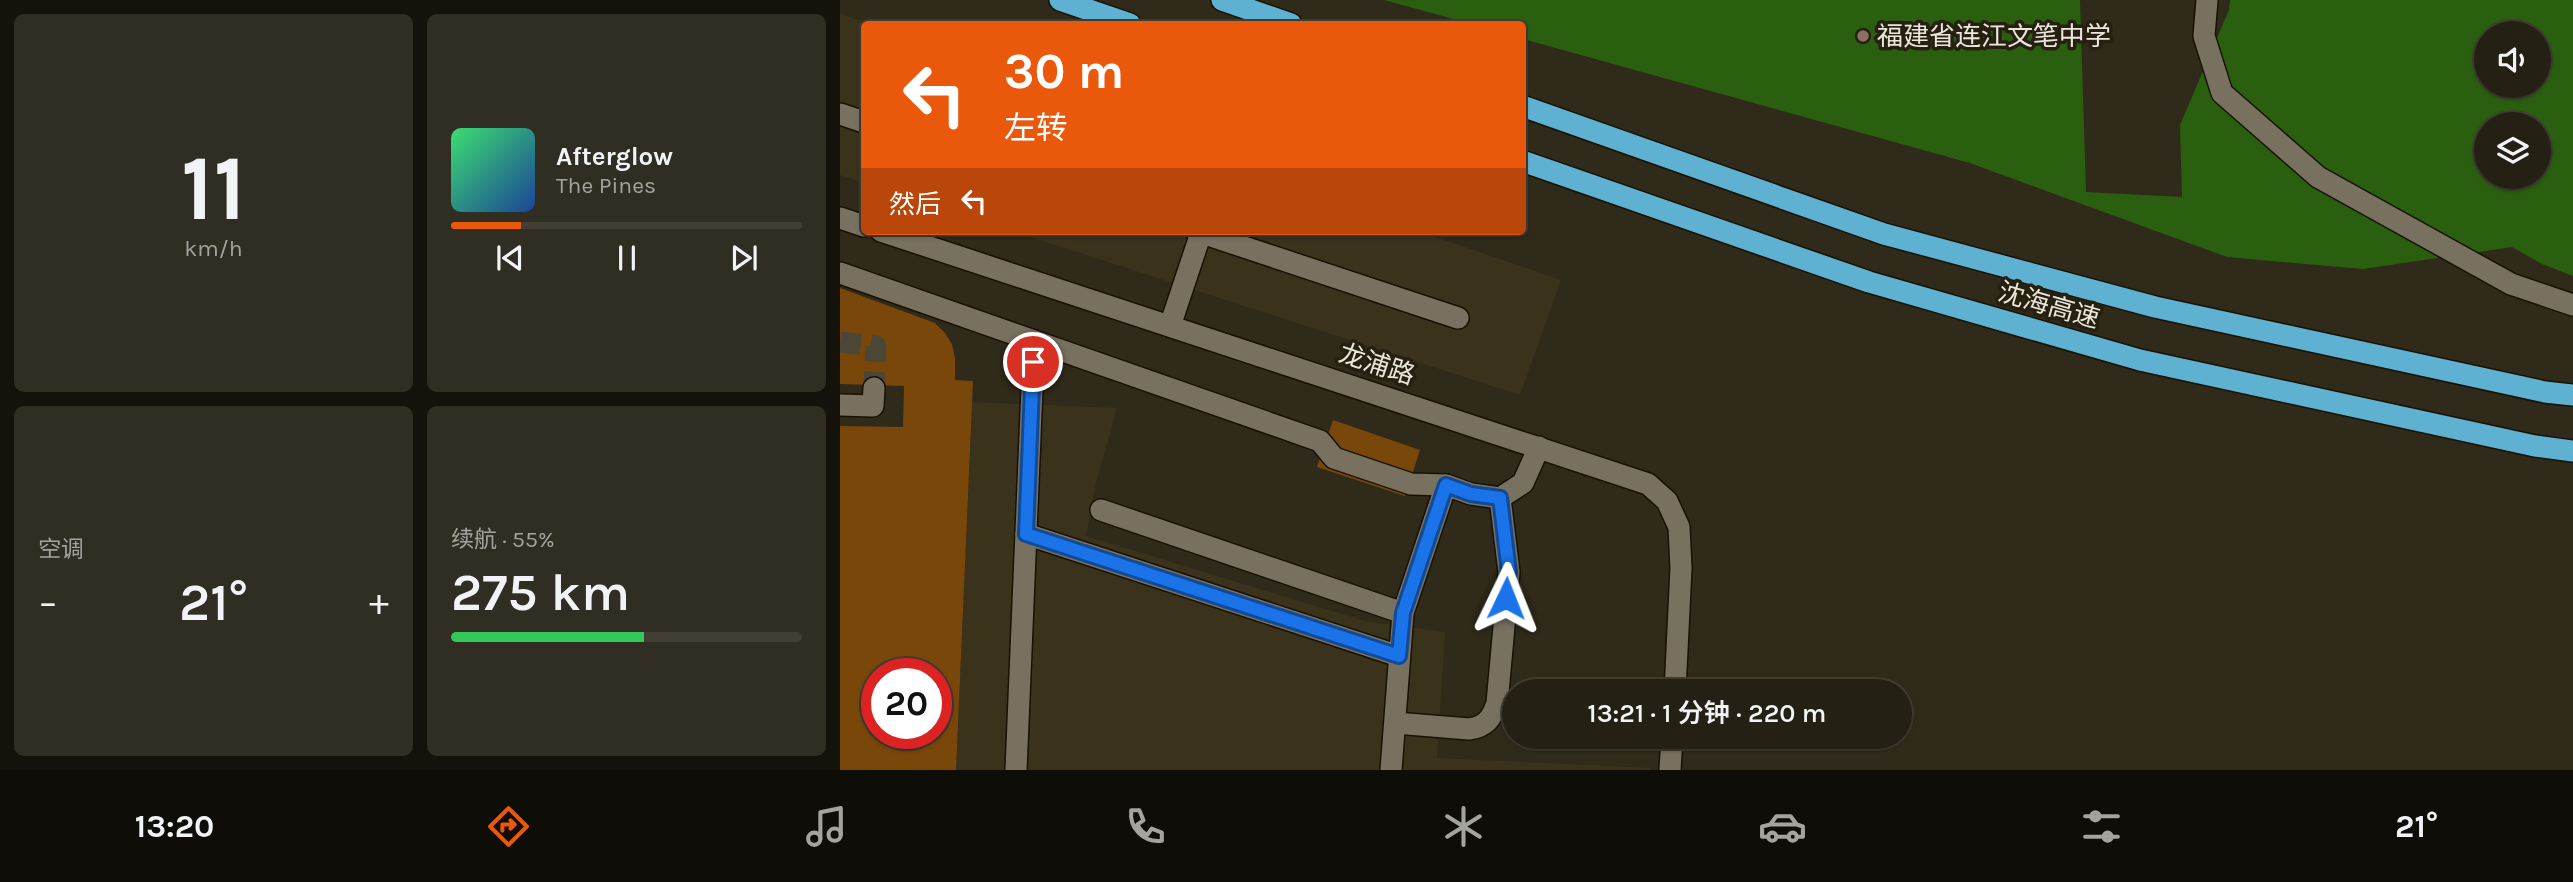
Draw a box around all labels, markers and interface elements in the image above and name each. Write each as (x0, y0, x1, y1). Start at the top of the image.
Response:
place label: 福建省连江文笔中学 (1877, 21, 2111, 52)
map controls (2474, 21, 2551, 189)
button: sound (2474, 21, 2551, 98)
marker: 福建省连江文笔中学 (1855, 28, 1871, 44)
text: 30 m (1004, 43, 1124, 100)
icon: left (889, 49, 980, 140)
text: 左转 (1004, 110, 1068, 147)
button: layers (2474, 112, 2551, 189)
text: 11 (181, 136, 246, 242)
text: Afterglow (556, 141, 673, 172)
text: The Pines (556, 172, 656, 199)
icon: left (955, 182, 993, 220)
text: 然后 (889, 189, 941, 220)
text: km/h (184, 235, 243, 262)
icon: previous (491, 239, 529, 277)
icon: pause (608, 239, 646, 277)
icon: next (725, 239, 763, 277)
street label: 沈海高速 (1995, 276, 2103, 335)
pin (1003, 332, 1063, 392)
street label: 龙浦路 (1335, 338, 1419, 391)
icon: arrive (1014, 343, 1052, 381)
text: 续航 · 55% (451, 526, 555, 553)
text: 空调 (38, 536, 84, 563)
position arrow (1469, 561, 1543, 635)
text: 275 km (451, 562, 630, 623)
text: 21° (179, 572, 248, 633)
text: − (38, 580, 58, 625)
text: + (369, 580, 389, 625)
speed limit sign: 20 (861, 658, 952, 749)
text: 13:21 · 1 分钟 · 220 m (1588, 698, 1826, 729)
icon: directions (484, 802, 533, 851)
icon: music (802, 802, 851, 851)
icon: phone (1121, 802, 1170, 851)
icon: climate (1439, 802, 1488, 851)
icon: car (1758, 802, 1807, 851)
icon: filters (2077, 802, 2126, 851)
text: 13:20 (135, 808, 214, 845)
text: 21° (2395, 808, 2438, 845)

